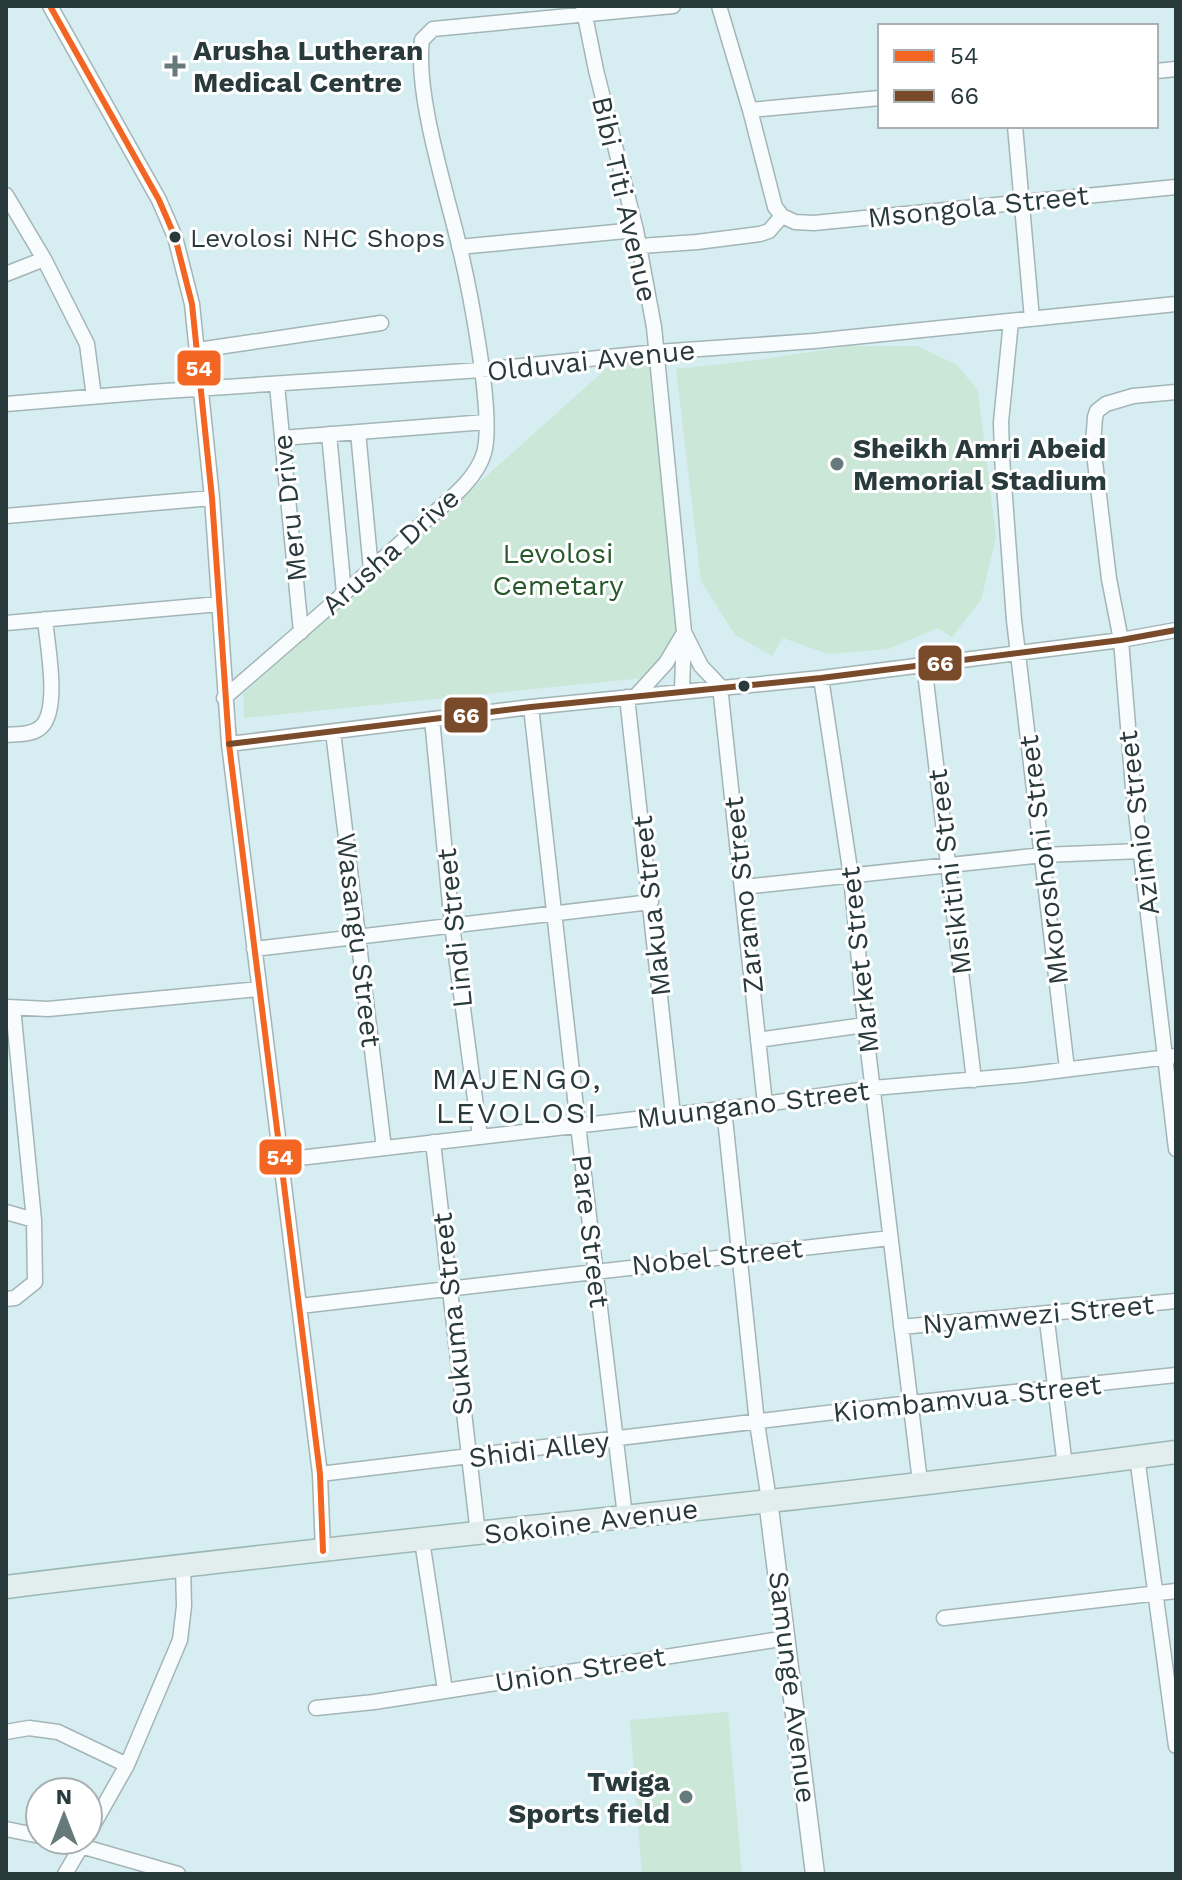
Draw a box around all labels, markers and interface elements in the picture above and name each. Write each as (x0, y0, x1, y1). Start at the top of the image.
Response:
legend (878, 24, 1158, 128)
place label: Arusha Lutheran Medical Centre (193, 34, 423, 99)
text: 54 (950, 42, 979, 70)
marker: Arusha Lutheran Medical Centre (164, 55, 186, 77)
text: 66 (950, 82, 979, 110)
street label: Bibi Titi Avenue (585, 93, 664, 305)
street label: Msongola Street (866, 178, 1090, 235)
place label: Levolosi NHC Shops (190, 223, 445, 253)
marker: Levolosi NHC Shops (167, 229, 183, 245)
street label: Olduvai Avenue (485, 333, 697, 388)
line badge: 54 (176, 349, 222, 387)
text: 54 (185, 356, 213, 381)
place label: Sheikh Amri Abeid Memorial Stadium (853, 432, 1107, 497)
street label: Meru Drive (265, 433, 314, 583)
marker: Sheikh Amri Abeid Memorial Stadium (828, 455, 846, 473)
street label: Arusha Drive (315, 481, 466, 622)
park label: Levolosi Cemetary (492, 537, 624, 602)
line badge: 66 (917, 644, 963, 682)
text: 66 (926, 651, 954, 676)
unlabelled marker (736, 678, 752, 694)
line badge: 66 (443, 696, 489, 734)
text: 66 (452, 703, 480, 728)
street label: Azimio Street (1111, 729, 1166, 917)
street label: Mkoroshoni Street (1012, 733, 1075, 987)
street label: Msikitini Street (920, 767, 978, 977)
street label: Zaramo Street (717, 795, 770, 995)
street label: Makua Street (626, 814, 677, 998)
street label: Wasangu Street (329, 831, 388, 1049)
street label: Lindi Street (430, 846, 479, 1009)
street label: Market Street (833, 865, 886, 1055)
district label: MAJENGO, LEVOLOSI (432, 1061, 602, 1130)
street label: Muungano Street (635, 1074, 872, 1135)
line badge: 54 (258, 1138, 303, 1176)
text: 54 (266, 1145, 294, 1170)
street label: Pare Street (565, 1153, 616, 1310)
street label: Sukuma Street (425, 1211, 480, 1417)
street label: Nobel Street (630, 1231, 805, 1282)
street label: Nyamwezi Street (921, 1288, 1155, 1341)
street label: Kiombamvua Street (831, 1368, 1103, 1429)
street label: Shidi Alley (467, 1424, 612, 1475)
street label: Sokoine Avenue (482, 1492, 700, 1551)
street label: Samunge Avenue (762, 1569, 823, 1805)
street label: Union Street (492, 1640, 668, 1699)
place label: Twiga Sports field (508, 1765, 671, 1830)
north arrow (24, 1776, 104, 1856)
text: N (56, 1784, 72, 1809)
marker: Twiga Sports field (677, 1788, 695, 1806)

